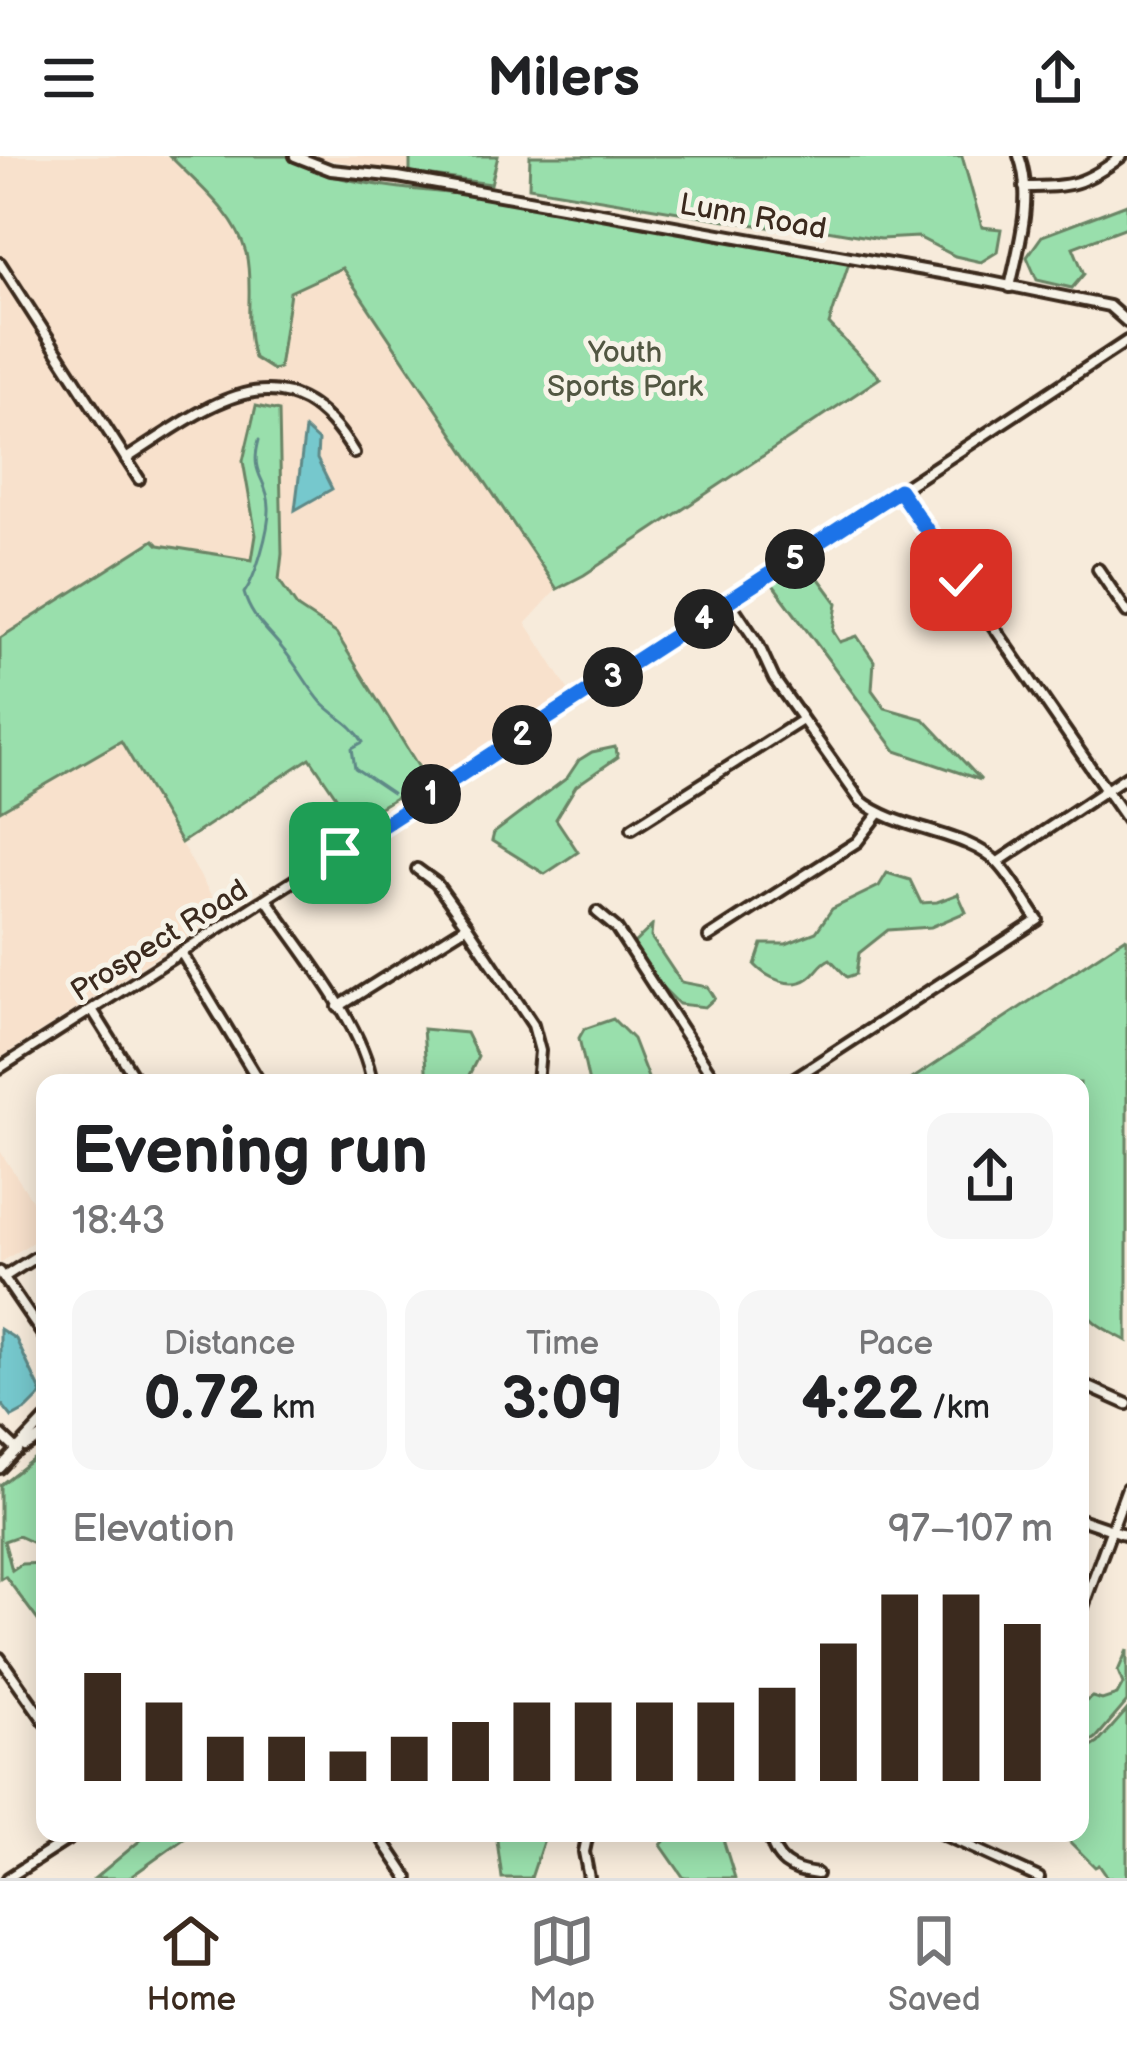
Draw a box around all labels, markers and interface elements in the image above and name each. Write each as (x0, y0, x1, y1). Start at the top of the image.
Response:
icon: menu (36, 45, 102, 111)
icon: share (1025, 45, 1091, 111)
text: Milers (487, 46, 640, 111)
street label: Lunn Road (677, 186, 829, 248)
park label: Youth Sports Park (547, 335, 703, 405)
pin: 5 (765, 529, 825, 589)
pin (910, 529, 1012, 631)
text: 5 (785, 539, 805, 579)
icon: check (928, 547, 994, 613)
pin: 4 (674, 589, 734, 649)
text: 4 (694, 599, 714, 639)
pin: 3 (583, 647, 643, 707)
text: 3 (603, 657, 623, 697)
pin: 2 (492, 705, 552, 765)
text: 2 (512, 715, 532, 755)
pin: 1 (401, 764, 461, 824)
text: 1 (424, 774, 438, 814)
pin (289, 802, 391, 904)
icon: arrive (307, 820, 373, 886)
street label: Prospect Road (64, 872, 255, 1010)
text: Evening run (72, 1113, 428, 1192)
button: share (927, 1113, 1053, 1239)
text: 18:43 (72, 1198, 165, 1245)
text: Distance (164, 1324, 295, 1364)
text: Time (526, 1324, 599, 1364)
text: Pace (858, 1324, 933, 1364)
text: 0.72 (143, 1364, 263, 1436)
text: 3:09 (502, 1364, 623, 1436)
text: 4:22 (801, 1364, 923, 1436)
text: km (263, 1388, 316, 1428)
text: /km (923, 1388, 990, 1428)
text: Elevation (72, 1506, 235, 1553)
text: 97–107 m (888, 1506, 1053, 1553)
tab: Home (146, 1908, 236, 2020)
tab: Map (529, 1908, 595, 2020)
tab: Saved (888, 1908, 981, 2020)

